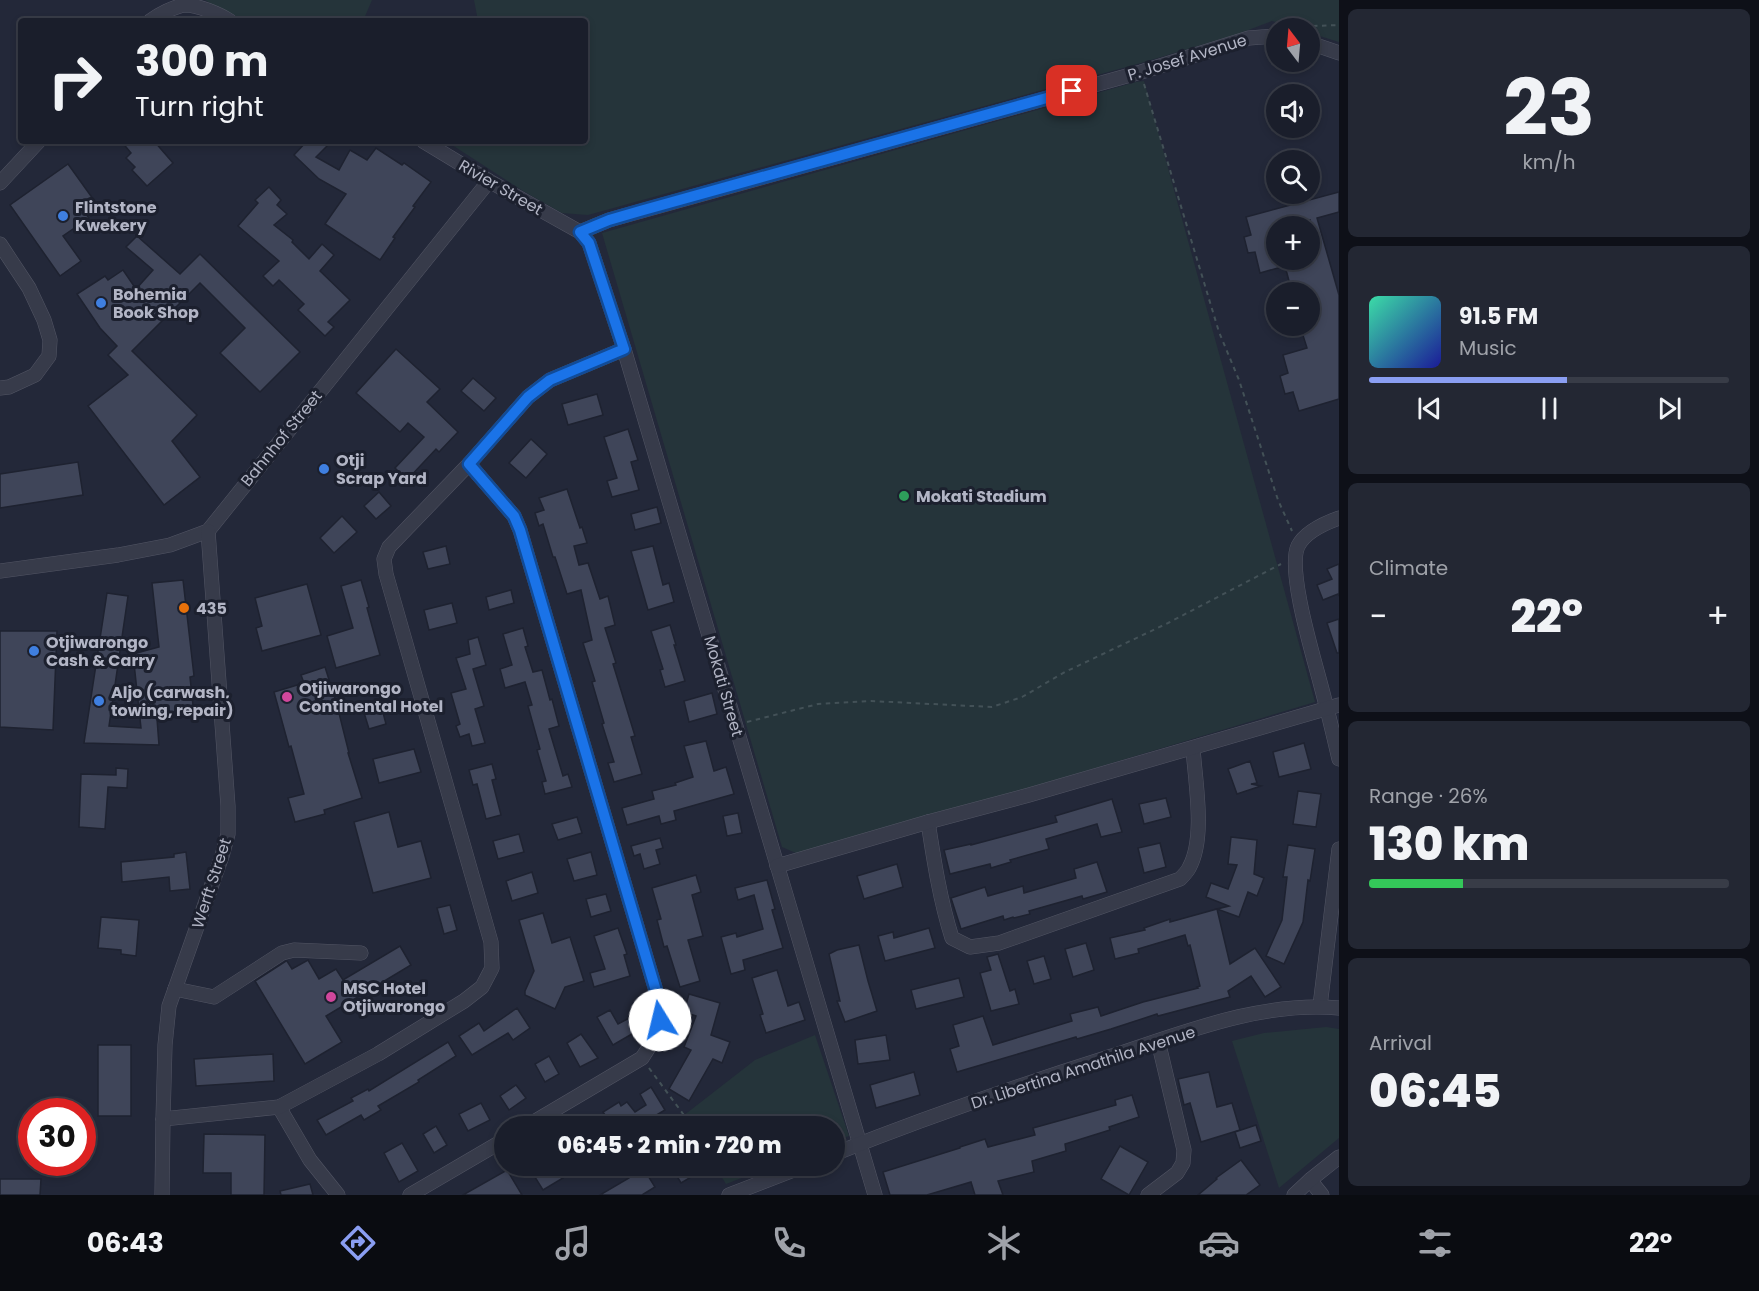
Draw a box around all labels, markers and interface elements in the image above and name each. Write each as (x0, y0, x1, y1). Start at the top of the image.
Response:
north arrow (1266, 18, 1320, 72)
map controls (1266, 18, 1320, 336)
street label: P. Josef Avenue (1125, 28, 1250, 87)
text: 300 m (135, 32, 269, 91)
icon: right (36, 42, 114, 120)
text: 23 (1503, 53, 1595, 162)
pin (1046, 65, 1097, 116)
icon: arrive (1055, 74, 1088, 107)
button: sound (1266, 84, 1320, 138)
text: Turn right (135, 88, 264, 125)
text: km/h (1522, 148, 1576, 176)
button: search (1266, 150, 1320, 204)
street label: Rivier Street (454, 154, 547, 221)
place label: Flintstone Kwekery (75, 196, 157, 237)
marker: Flintstone Kwekery (56, 209, 70, 223)
button: + (1266, 216, 1320, 270)
button: − (1266, 282, 1320, 336)
place label: Bohemia Book Shop (113, 283, 199, 324)
marker: Bohemia Book Shop (94, 296, 108, 310)
text: 91.5 FM (1459, 301, 1538, 332)
text: Music (1459, 334, 1517, 362)
street label: Bahnhof Street (235, 385, 328, 491)
icon: previous (1413, 392, 1446, 425)
icon: pause (1533, 392, 1566, 425)
icon: next (1653, 392, 1686, 425)
place label: Otji Scrap Yard (336, 449, 427, 490)
marker: Otji Scrap Yard (317, 462, 331, 476)
place label: Mokati Stadium (916, 485, 1047, 508)
marker: Mokati Stadium (897, 489, 911, 503)
text: Climate (1369, 554, 1448, 582)
text: 22° (1510, 585, 1583, 648)
text: − (1369, 593, 1387, 640)
text: + (1706, 593, 1729, 640)
place label: 435 (196, 597, 227, 620)
marker: 435 (177, 601, 191, 615)
place label: Otjiwarongo Cash & Carry (46, 631, 156, 672)
street label: Mokati Street (698, 633, 749, 739)
marker: Otjiwarongo Cash & Carry (27, 644, 41, 658)
place label: Otjiwarongo Continental Hotel (299, 677, 443, 718)
place label: Aljo (carwash, towing, repair) (111, 681, 234, 722)
marker: Otjiwarongo Continental Hotel (280, 690, 294, 704)
marker: Aljo (carwash, towing, repair) (92, 694, 106, 708)
text: Range · 26% (1369, 782, 1488, 810)
text: 130 km (1369, 813, 1529, 876)
street label: Werft Street (186, 835, 237, 931)
place label: MSC Hotel Otjiwarongo (343, 977, 445, 1018)
position arrow (628, 988, 692, 1052)
marker: MSC Hotel Otjiwarongo (324, 990, 338, 1004)
street label: Dr. Libertina Amathila Avenue (968, 1020, 1198, 1115)
text: Arrival (1369, 1029, 1432, 1057)
text: 06:45 (1369, 1060, 1501, 1123)
speed limit sign: 30 (18, 1098, 96, 1176)
text: 06:45 · 2 min · 720 m (558, 1130, 781, 1161)
icon: directions (337, 1222, 379, 1264)
icon: music (552, 1222, 594, 1264)
icon: phone (768, 1222, 810, 1264)
icon: climate (983, 1222, 1025, 1264)
icon: car (1198, 1222, 1240, 1264)
icon: filters (1414, 1222, 1456, 1264)
text: 06:43 (87, 1224, 164, 1261)
text: 22° (1629, 1224, 1672, 1261)

